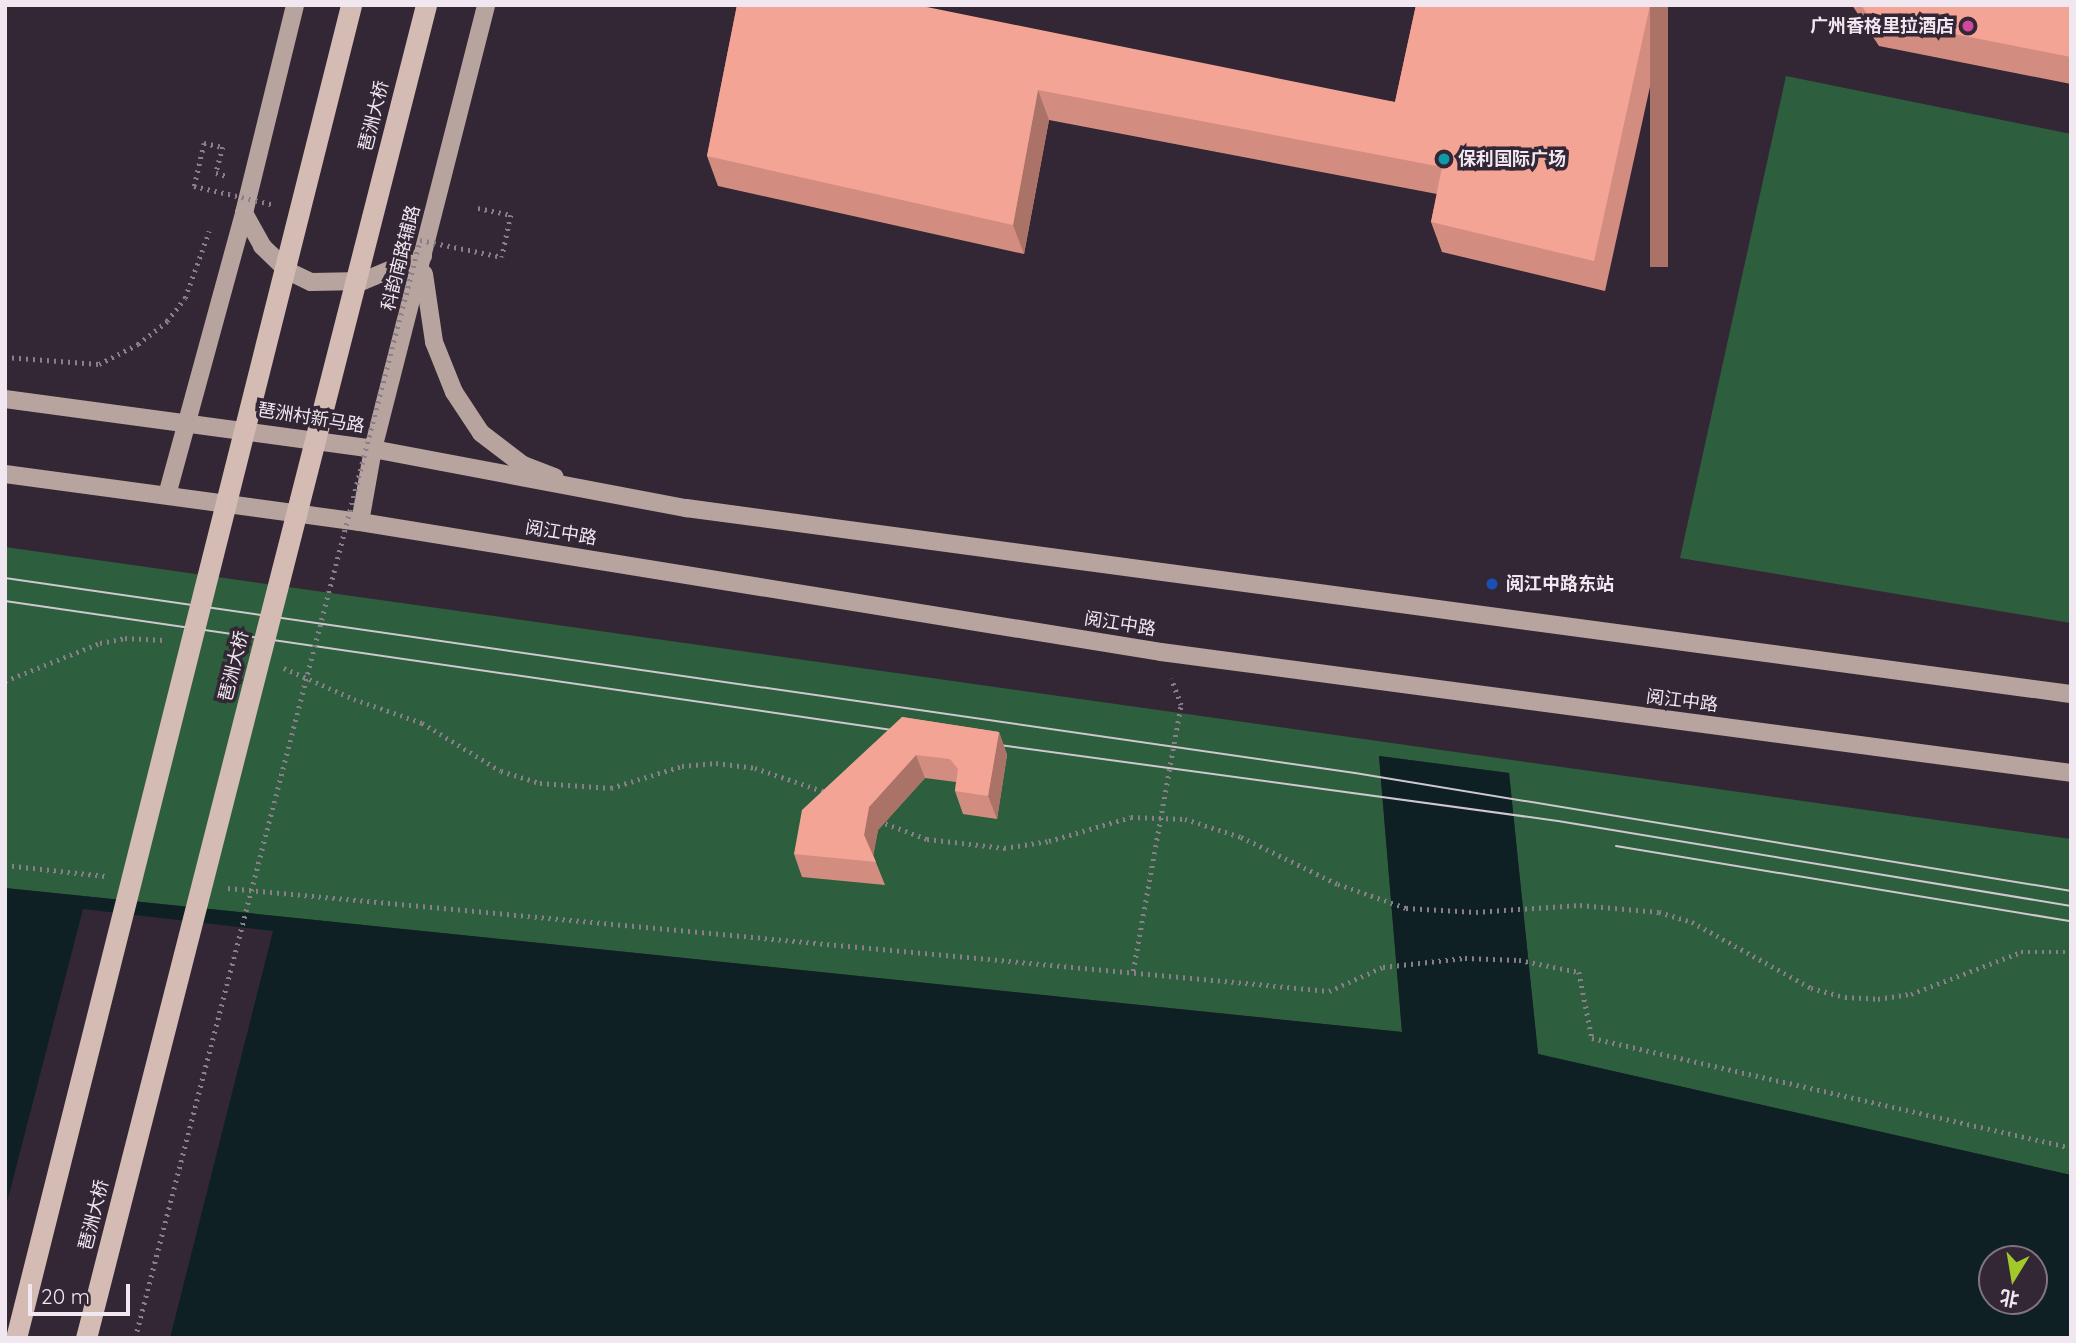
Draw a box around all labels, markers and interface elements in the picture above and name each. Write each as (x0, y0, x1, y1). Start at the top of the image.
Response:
place label: 广州香格里拉酒店 (1810, 15, 1954, 37)
marker: 广州香格里拉酒店 (1960, 18, 1976, 34)
street label: 琶洲大桥 (355, 78, 393, 154)
place label: 保利国际广场 (1458, 148, 1566, 170)
marker: 保利国际广场 (1436, 151, 1452, 167)
street label: 科韵南路辅路 (377, 203, 425, 313)
street label: 琶洲村新马路 (256, 399, 366, 437)
street label: 阅江中路 (524, 517, 598, 549)
place label: 阅江中路东站 (1506, 573, 1614, 595)
marker: 阅江中路东站 (1484, 576, 1500, 592)
street label: 阅江中路 (1083, 608, 1157, 640)
street label: 琶洲大桥 (215, 628, 253, 704)
street label: 阅江中路 (1645, 686, 1719, 716)
street label: 琶洲大桥 (75, 1177, 113, 1253)
north arrow (1978, 1245, 2048, 1315)
scale bar (32, 1270, 133, 1314)
text: 20 m (41, 1283, 90, 1309)
text: 北 (1998, 1285, 2021, 1312)

